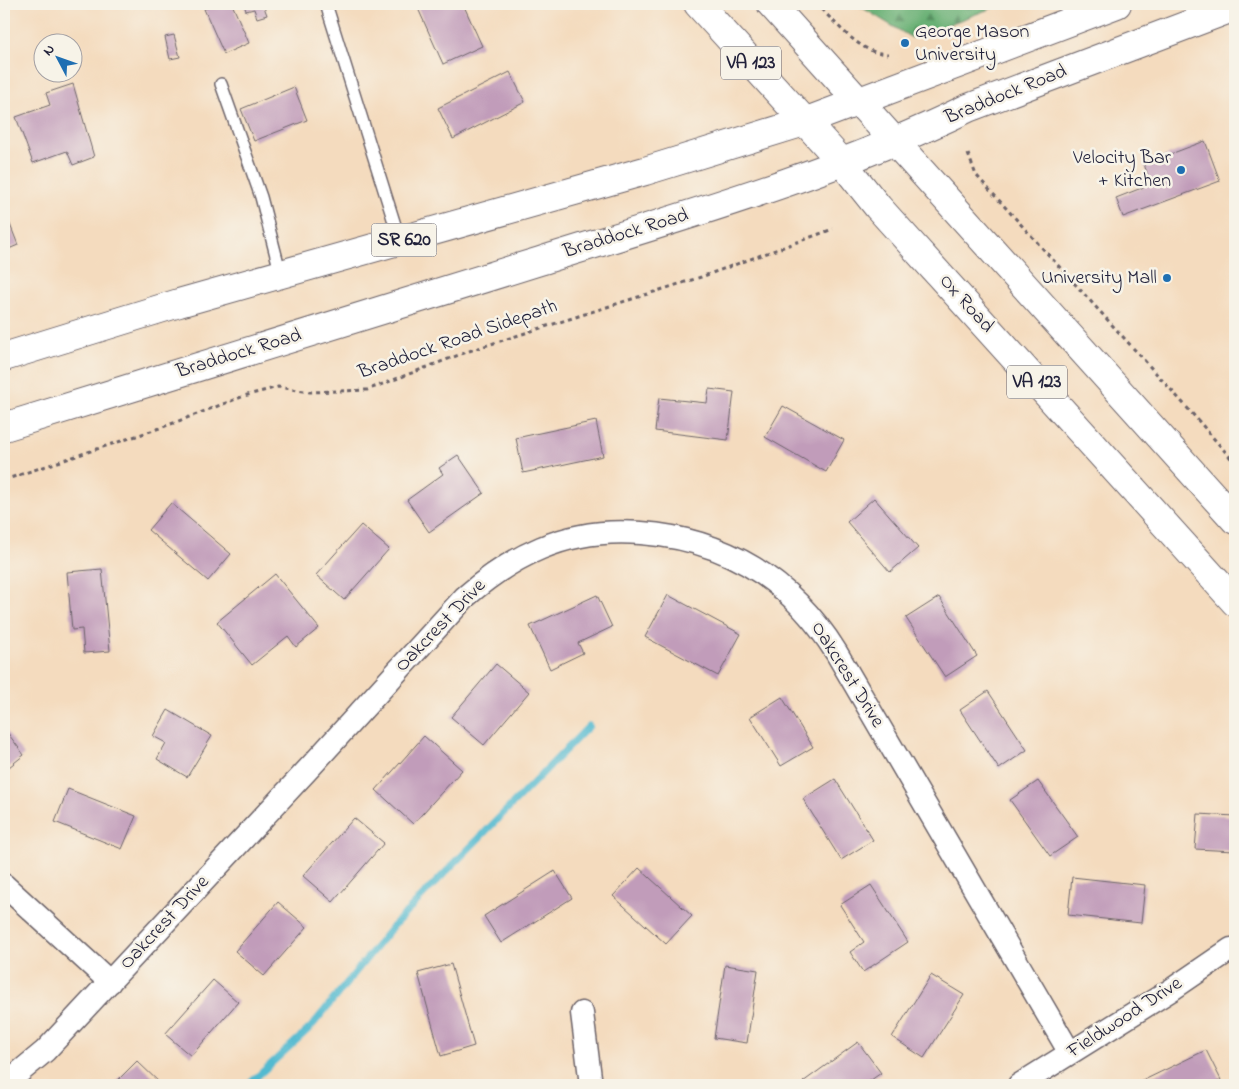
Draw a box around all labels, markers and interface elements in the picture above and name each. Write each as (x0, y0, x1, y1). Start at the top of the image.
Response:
place label: George Mason University (915, 18, 1030, 70)
north arrow (32, 32, 82, 82)
marker: George Mason University (899, 37, 911, 49)
text: N (38, 40, 60, 61)
road number: VA 123 (721, 46, 781, 80)
street label: Braddock Road (940, 57, 1071, 133)
place label: Velocity Bar + Kitchen (1072, 144, 1172, 196)
marker: Velocity Bar + Kitchen (1175, 164, 1187, 176)
street label: Braddock Road (559, 201, 692, 267)
road number: SR 620 (372, 224, 436, 256)
place label: University Mall (1041, 264, 1157, 293)
street label: Ox Road (932, 268, 1000, 340)
marker: University Mall (1161, 272, 1173, 284)
street label: Braddock Road Sidepath (354, 292, 562, 388)
street label: Braddock Road (172, 321, 305, 387)
road number: VA 123 (1007, 366, 1067, 398)
street label: Oakcrest Drive (389, 573, 493, 679)
street label: Oakcrest Drive (803, 616, 891, 734)
street label: Oakcrest Drive (113, 869, 217, 977)
street label: Fieldwood Drive (1061, 970, 1188, 1067)

